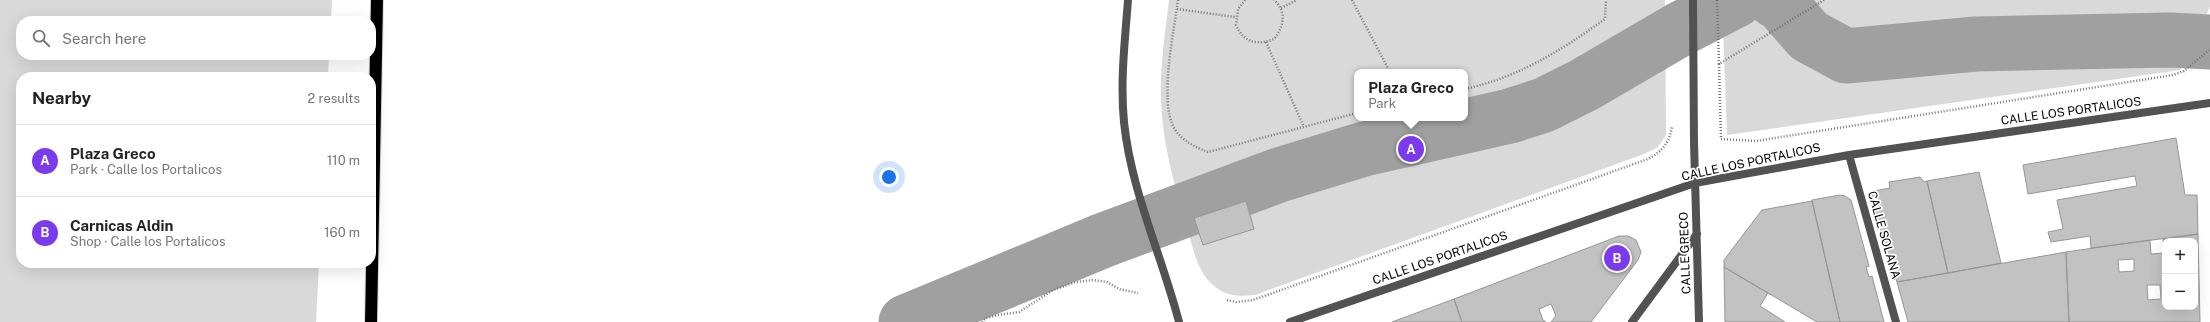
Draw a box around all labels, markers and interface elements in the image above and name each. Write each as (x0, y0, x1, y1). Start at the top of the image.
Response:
search box (16, 16, 376, 60)
icon: search (30, 27, 52, 49)
text: Search here (62, 30, 146, 47)
popup (1354, 69, 1468, 121)
text: Plaza Greco (1368, 79, 1454, 96)
text: Nearby (32, 88, 91, 108)
text: 2 results (308, 91, 360, 106)
street label: CALLE LOS PORTALICOS (2000, 94, 2142, 128)
text: Park (1368, 96, 1396, 111)
pin: A (1398, 134, 1424, 164)
street label: CALLE LOS PORTALICOS (1680, 140, 1822, 184)
text: Plaza Greco (70, 145, 156, 162)
text: A (40, 153, 50, 168)
text: 110 m (327, 153, 360, 168)
text: Park · Calle los Portalicos (70, 162, 222, 177)
your location (879, 167, 899, 187)
street label: CALLE SOLANA (1865, 189, 1903, 281)
street label: CALLE GRECO (1677, 211, 1693, 294)
text: Carnicas Aldin (70, 217, 173, 234)
text: B (41, 225, 49, 240)
text: 160 m (324, 225, 360, 240)
street label: CALLE LOS PORTALICOS (1371, 228, 1509, 288)
text: Shop · Calle los Portalicos (70, 234, 226, 249)
map controls (2162, 238, 2198, 310)
button: + (2162, 238, 2198, 274)
pin: B (1604, 243, 1630, 273)
button: − (2162, 274, 2198, 310)

